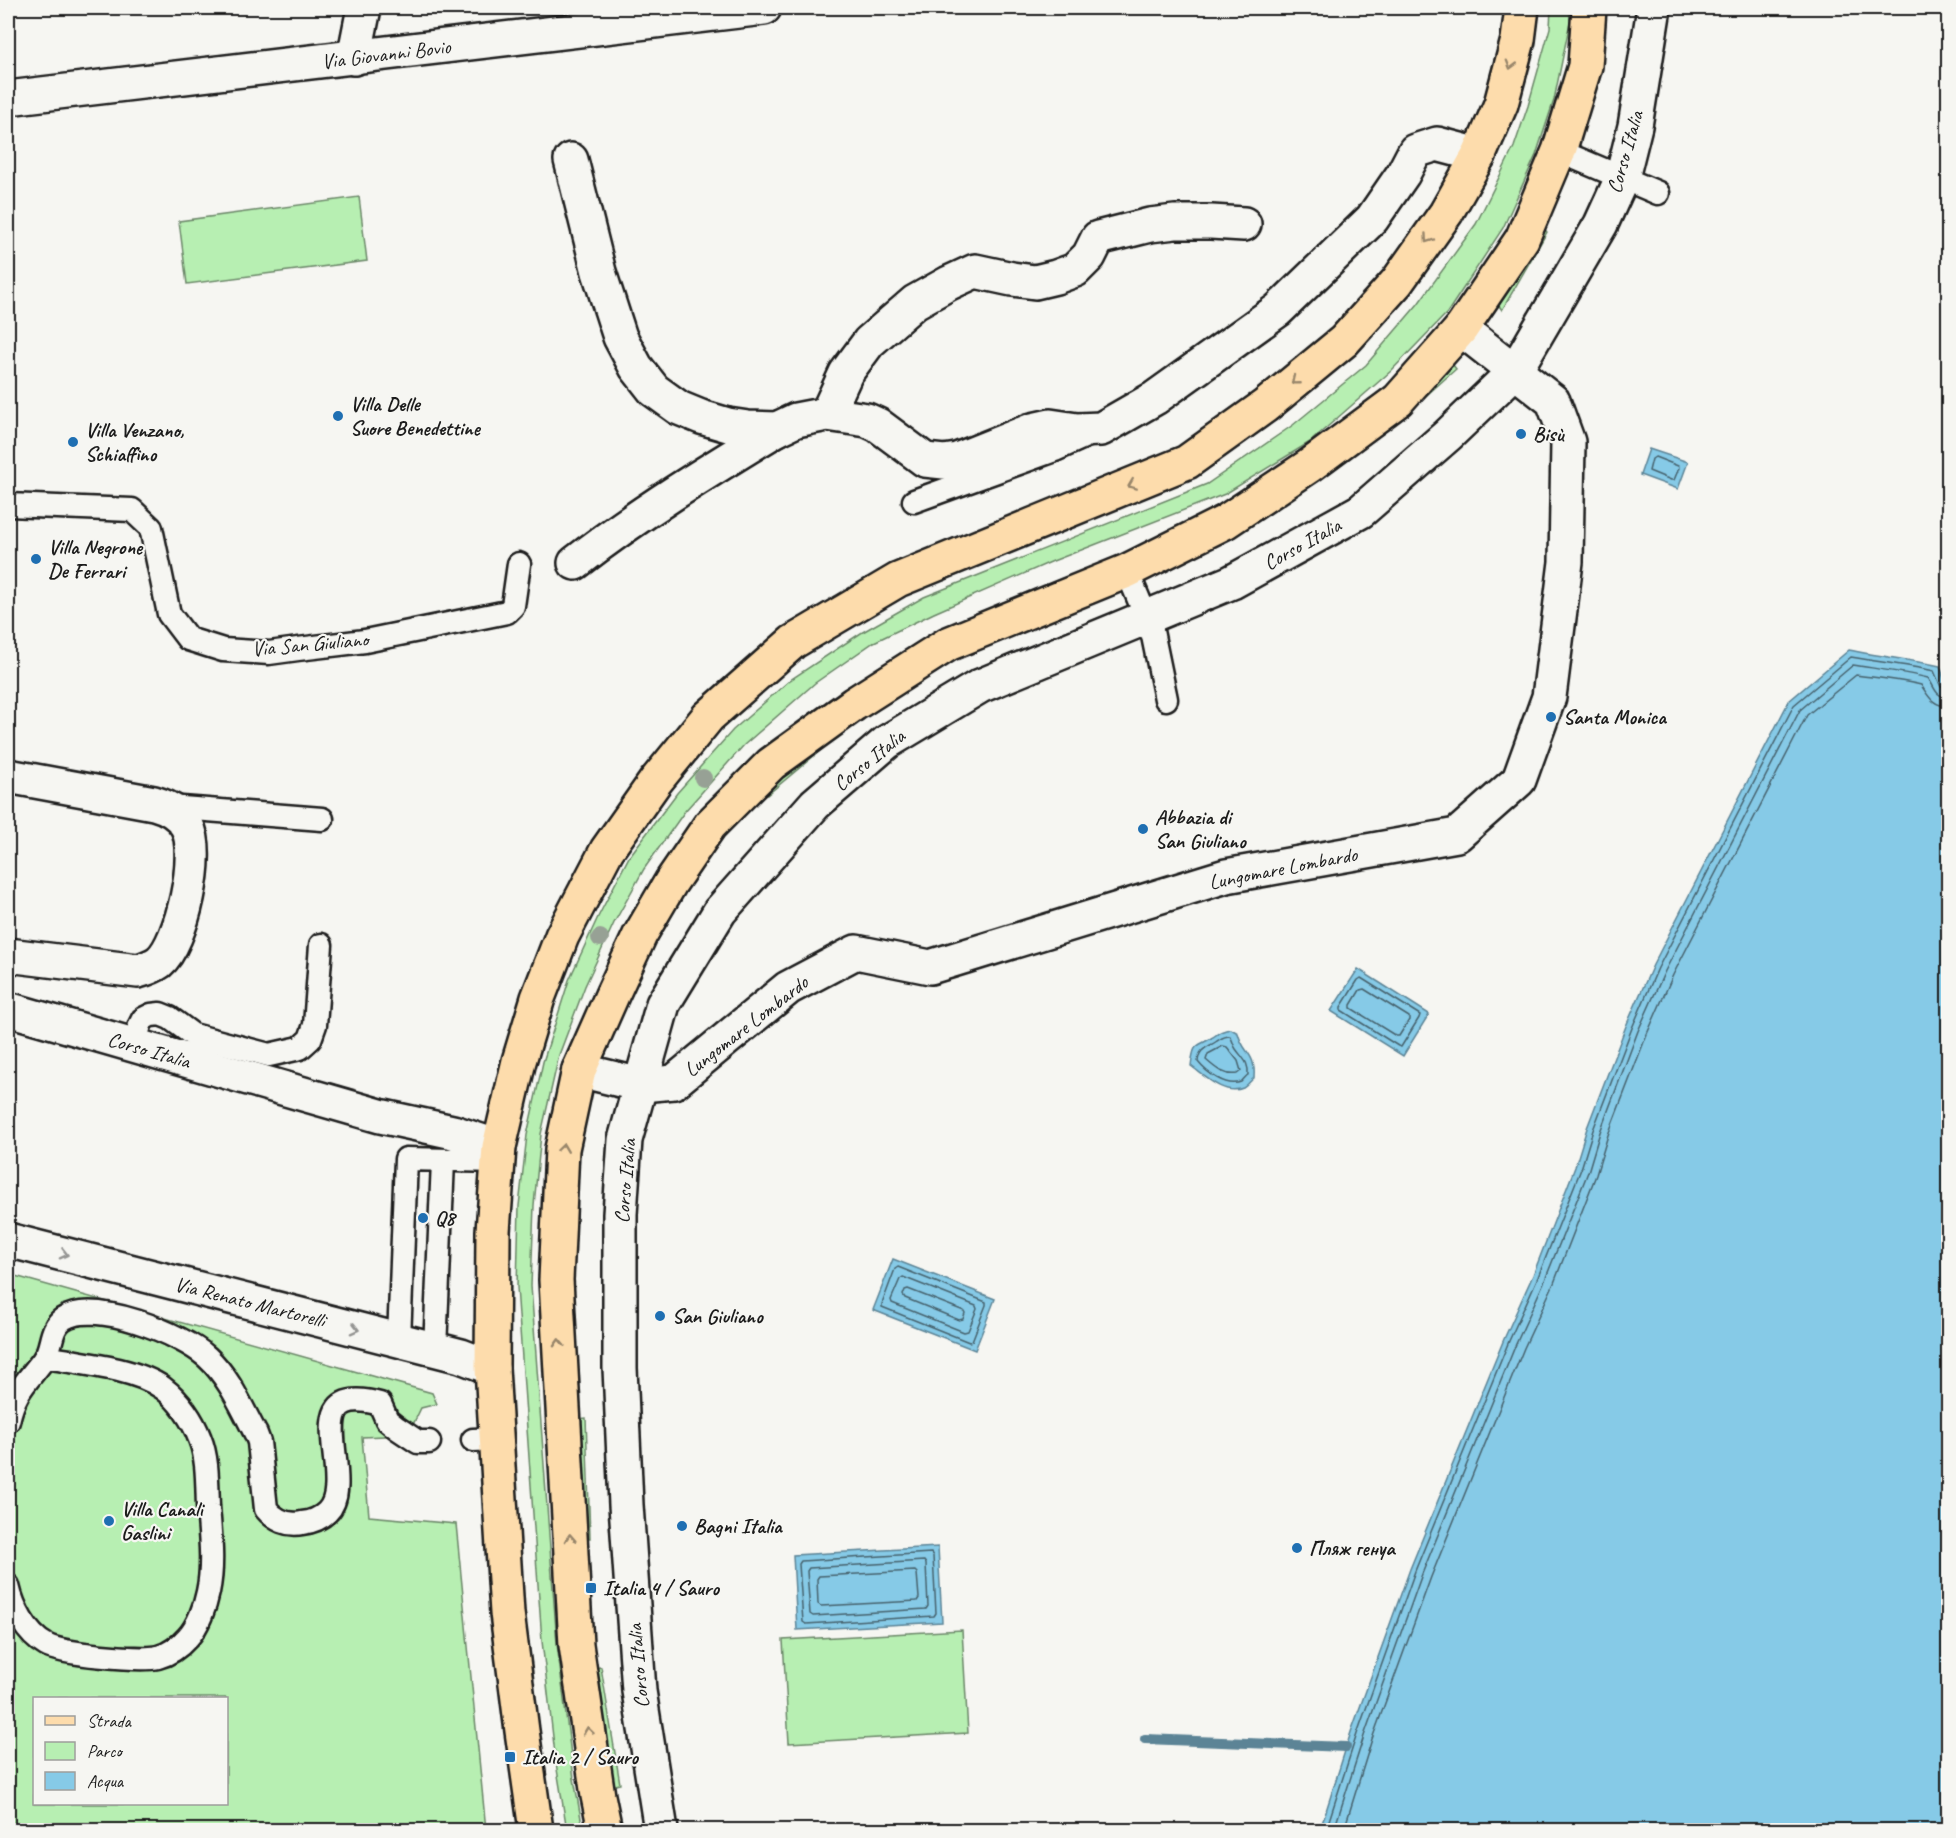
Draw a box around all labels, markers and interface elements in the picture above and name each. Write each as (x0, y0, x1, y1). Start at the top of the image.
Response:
street label: Via Giovanni Bovio (320, 33, 453, 75)
one-way arrow (1506, 60, 1519, 70)
street label: Corso Italia (1601, 106, 1650, 196)
one-way arrow (1424, 233, 1435, 244)
one-way arrow (1291, 374, 1302, 385)
place label: Villa Delle Suore Benedettine (350, 391, 482, 441)
marker: Villa Delle Suore Benedettine (331, 409, 345, 423)
place label: Villa Venzano, Schiaffino (85, 417, 184, 467)
place label: Bisù (1533, 421, 1566, 447)
marker: Bisù (1514, 427, 1528, 441)
marker: Villa Venzano, Schiaffino (66, 435, 80, 449)
one-way arrow (1127, 478, 1138, 490)
street label: Corso Italia (1259, 511, 1347, 576)
place label: Villa Negrone De Ferrari (48, 534, 144, 584)
marker: Villa Negrone De Ferrari (29, 552, 43, 566)
street label: Via San Giuliano (251, 626, 372, 662)
place label: Santa Monica (1563, 704, 1667, 730)
marker: Santa Monica (1544, 710, 1558, 724)
street label: Corso Italia (828, 722, 911, 797)
place label: Abbazia di San Giuliano (1155, 804, 1247, 854)
marker: Abbazia di San Giuliano (1136, 822, 1150, 836)
street label: Lungomare Lombardo (1207, 841, 1361, 895)
street label: Lungomare Lombardo (679, 969, 814, 1082)
street label: Corso Italia (105, 1026, 195, 1075)
street label: Corso Italia (608, 1136, 642, 1224)
one-way arrow (557, 1143, 569, 1153)
place label: Q8 (435, 1205, 457, 1231)
marker: Q8 (416, 1211, 430, 1225)
one-way arrow (59, 1247, 69, 1260)
street label: Via Renato Martorelli (172, 1271, 331, 1334)
place label: San Giuliano (672, 1303, 764, 1329)
marker: San Giuliano (653, 1309, 667, 1323)
one-way arrow (350, 1321, 360, 1334)
one-way arrow (553, 1338, 566, 1347)
place label: Villa Canali Gaslini (121, 1496, 205, 1546)
place label: Bagni Italia (694, 1513, 783, 1539)
marker: Villa Canali Gaslini (102, 1514, 116, 1528)
marker: Bagni Italia (675, 1519, 689, 1533)
one-way arrow (563, 1533, 576, 1542)
place label: Пляж генуа (1309, 1535, 1396, 1561)
marker: Пляж генуа (1290, 1541, 1304, 1555)
place label: Italia 4 / Sauro (603, 1575, 720, 1601)
marker: Italia 4 / Sauro (584, 1581, 598, 1595)
street label: Corso Italia (621, 1621, 655, 1709)
legend (33, 1697, 228, 1805)
text: Strada (87, 1710, 132, 1732)
one-way arrow (583, 1727, 595, 1736)
text: Parco (87, 1740, 123, 1762)
place label: Italia 2 / Sauro (522, 1744, 639, 1770)
marker: Italia 2 / Sauro (503, 1750, 517, 1764)
text: Acqua (87, 1770, 125, 1792)

